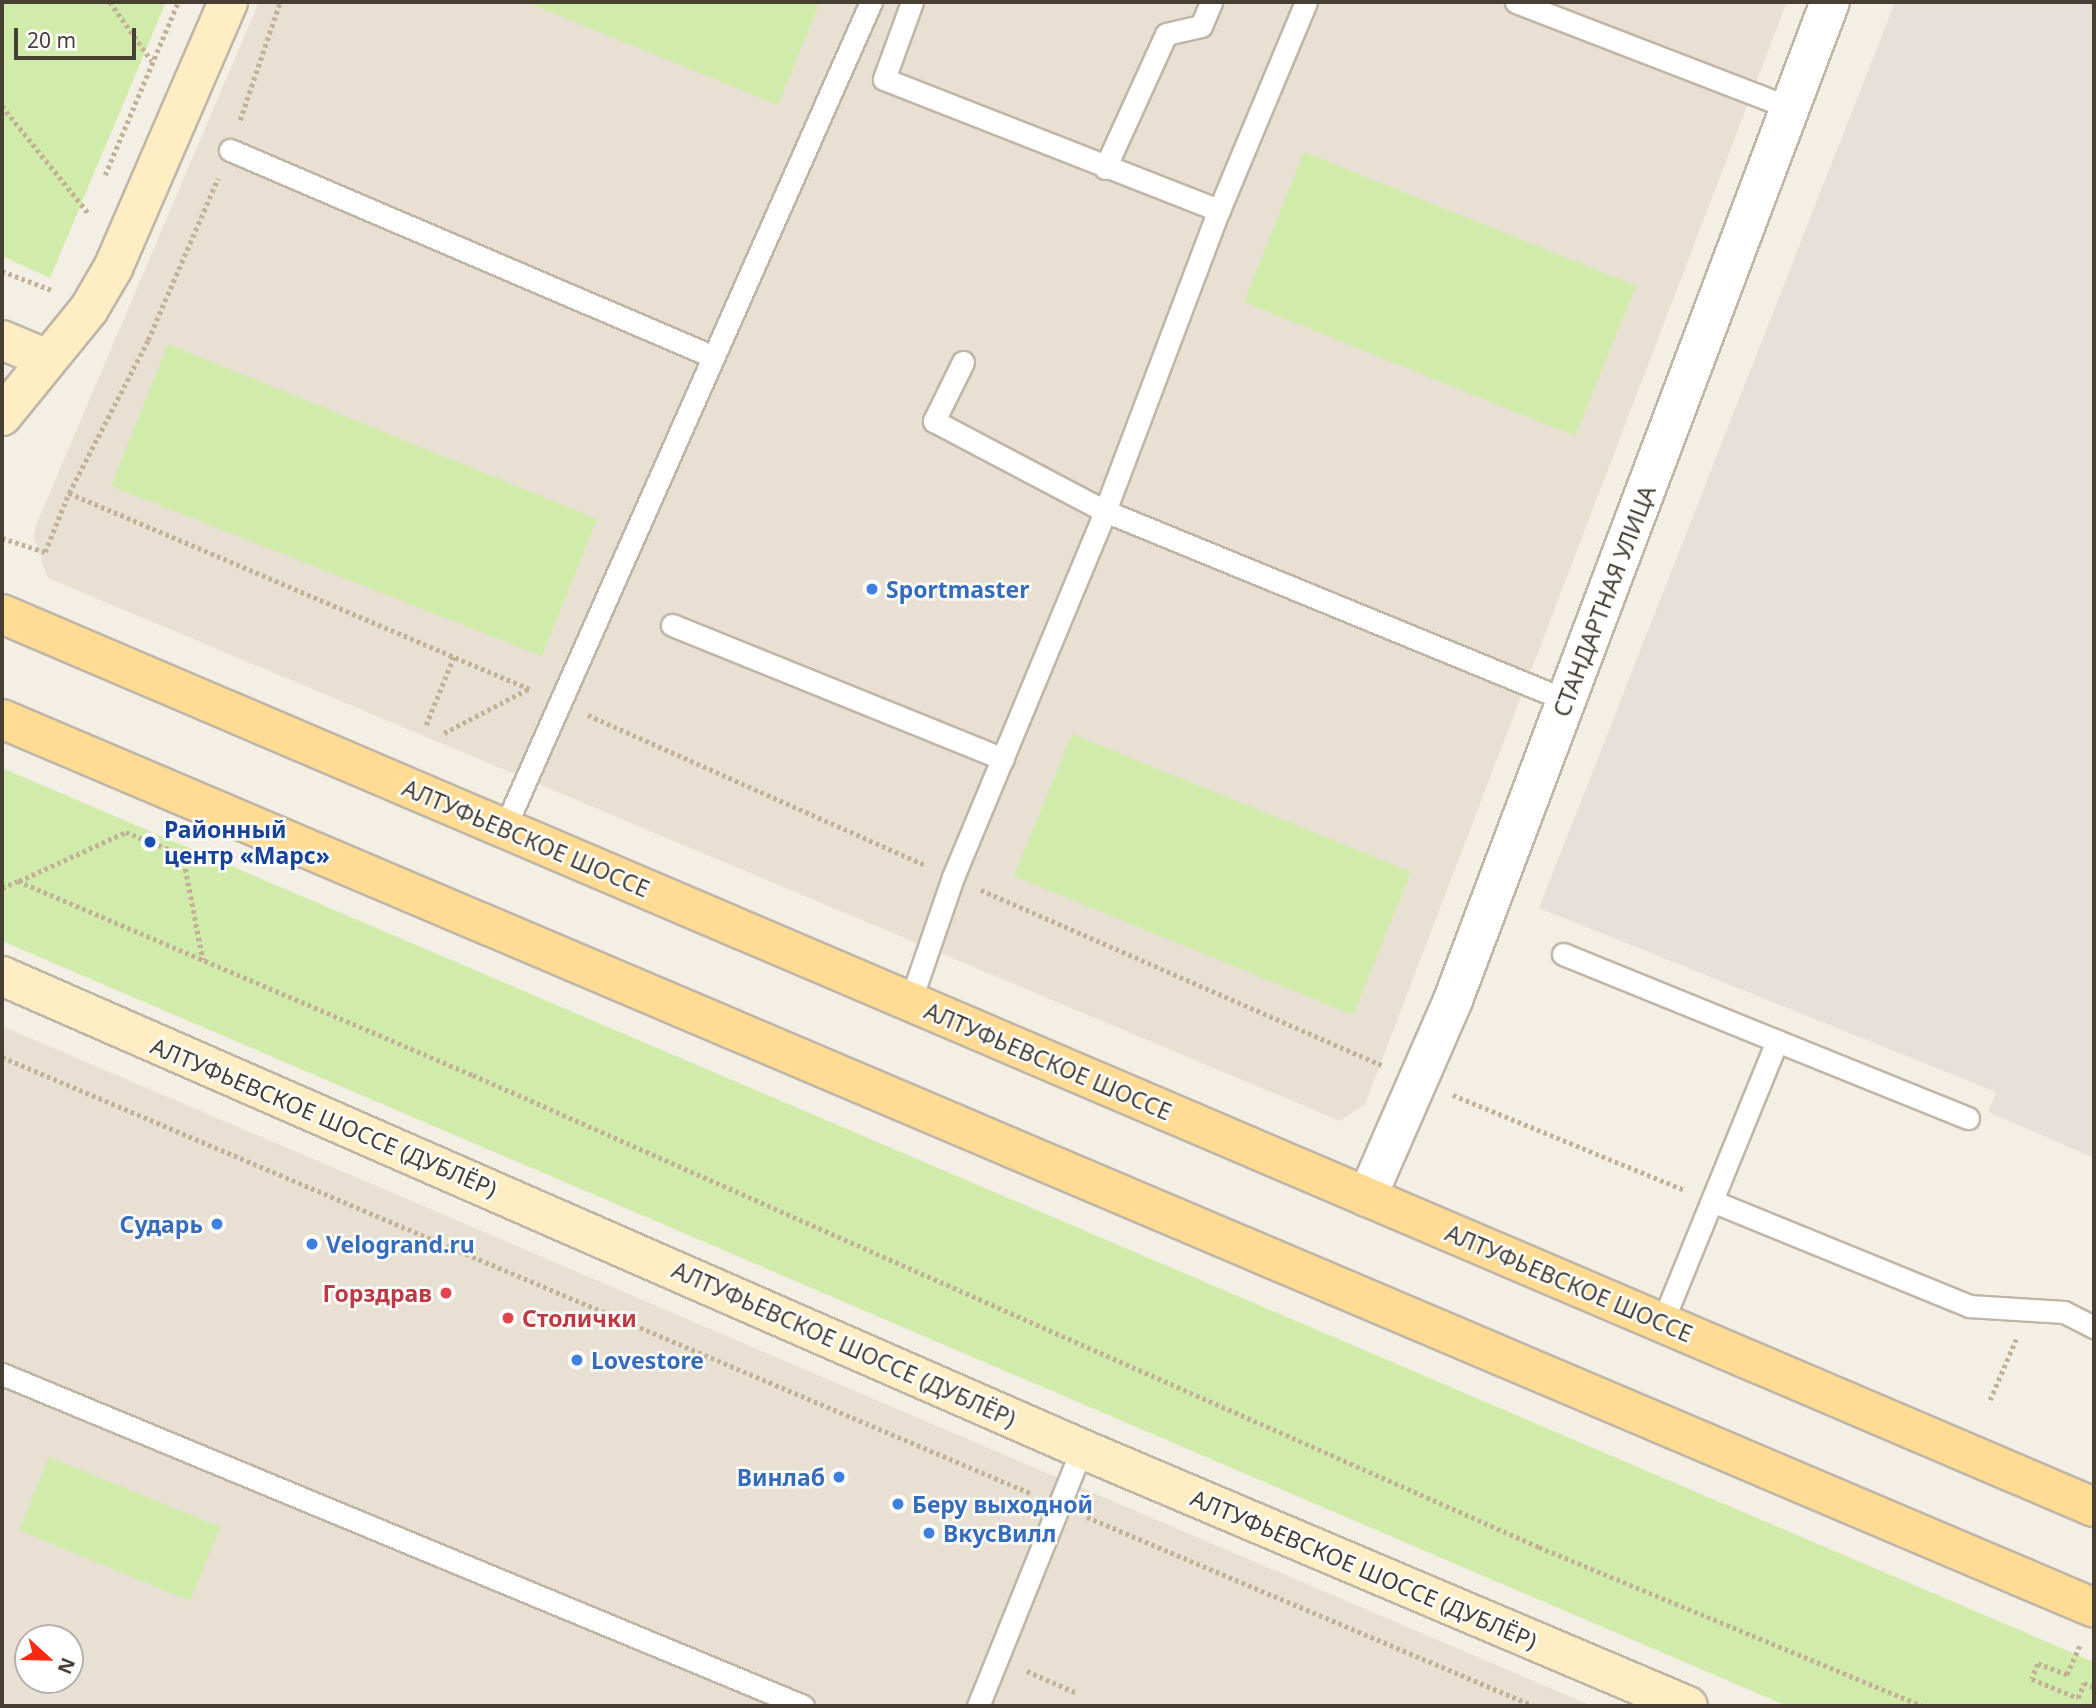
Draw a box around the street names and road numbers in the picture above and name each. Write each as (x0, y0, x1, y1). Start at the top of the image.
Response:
street label: СТАНДАРТНАЯ УЛИЦА (1547, 481, 1661, 721)
street label: АЛТУФЬЕВСКОЕ ШОССЕ (398, 773, 654, 903)
street label: АЛТУФЬЕВСКОЕ ШОССЕ (920, 996, 1176, 1126)
street label: АЛТУФЬЕВСКОЕ ШОССЕ (ДУБЛЁР) (147, 1031, 501, 1203)
street label: АЛТУФЬЕВСКОЕ ШОССЕ (1441, 1218, 1697, 1348)
street label: АЛТУФЬЕВСКОЕ ШОССЕ (ДУБЛЁР) (668, 1256, 1020, 1432)
street label: АЛТУФЬЕВСКОЕ ШОССЕ (ДУБЛЁР) (1187, 1483, 1541, 1655)

